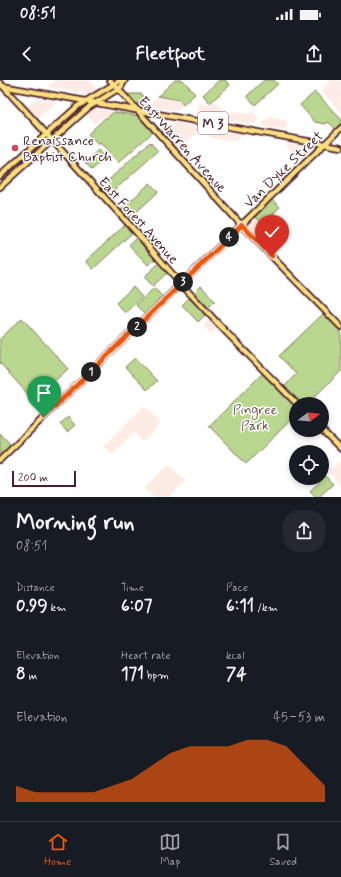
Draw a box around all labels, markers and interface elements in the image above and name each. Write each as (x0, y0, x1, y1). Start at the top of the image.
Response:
text: 08:51 (20, 4, 56, 24)
text: Fleetfoot (136, 42, 205, 66)
icon: back (16, 43, 38, 65)
icon: share (303, 43, 325, 65)
street label: East Warren Avenue (134, 93, 230, 197)
road number: M 3 (198, 112, 228, 134)
street label: Van Dyke Street (240, 127, 327, 212)
place label: Renaissance Baptist Church (23, 132, 112, 166)
marker: Renaissance Baptist Church (10, 143, 20, 153)
street label: East Forest Avenue (94, 173, 182, 268)
pin (255, 215, 289, 256)
icon: check (261, 221, 283, 243)
pin: 4 (219, 227, 239, 247)
text: 4 (226, 230, 232, 244)
pin: 3 (173, 272, 193, 292)
text: 3 (181, 275, 185, 289)
pin: 2 (127, 317, 147, 337)
text: 2 (134, 320, 140, 334)
pin: 1 (81, 362, 101, 382)
text: 1 (89, 365, 93, 379)
pin (27, 376, 61, 417)
icon: arrive (33, 382, 55, 404)
north arrow (289, 397, 329, 437)
map controls (289, 397, 329, 485)
park label: Pingree Park (233, 401, 278, 435)
button: locate (289, 445, 329, 485)
scale bar (12, 469, 76, 488)
text: 200 m (18, 471, 48, 485)
text: Morning run (16, 509, 135, 537)
button: share (283, 510, 325, 552)
text: 08:51 (16, 538, 47, 555)
text: Distance (16, 581, 55, 595)
text: Time (121, 581, 144, 595)
text: Pace (226, 581, 248, 595)
text: 0.99 (16, 595, 48, 617)
text: 6:07 (121, 595, 152, 617)
text: 6:11 (226, 595, 254, 617)
text: km (48, 601, 67, 615)
text: /km (254, 601, 278, 615)
text: Elevation (16, 649, 59, 663)
text: Heart rate (121, 649, 170, 663)
text: kcal (226, 649, 244, 663)
text: 8 (16, 663, 26, 685)
text: 171 (121, 663, 144, 685)
text: 74 (226, 663, 247, 685)
text: m (26, 669, 37, 683)
text: bpm (144, 669, 169, 683)
text: Elevation (16, 709, 67, 726)
text: 45–53 m (273, 709, 325, 726)
tab: Home (44, 831, 71, 869)
tab: Map (159, 831, 181, 869)
tab: Saved (269, 831, 297, 869)

